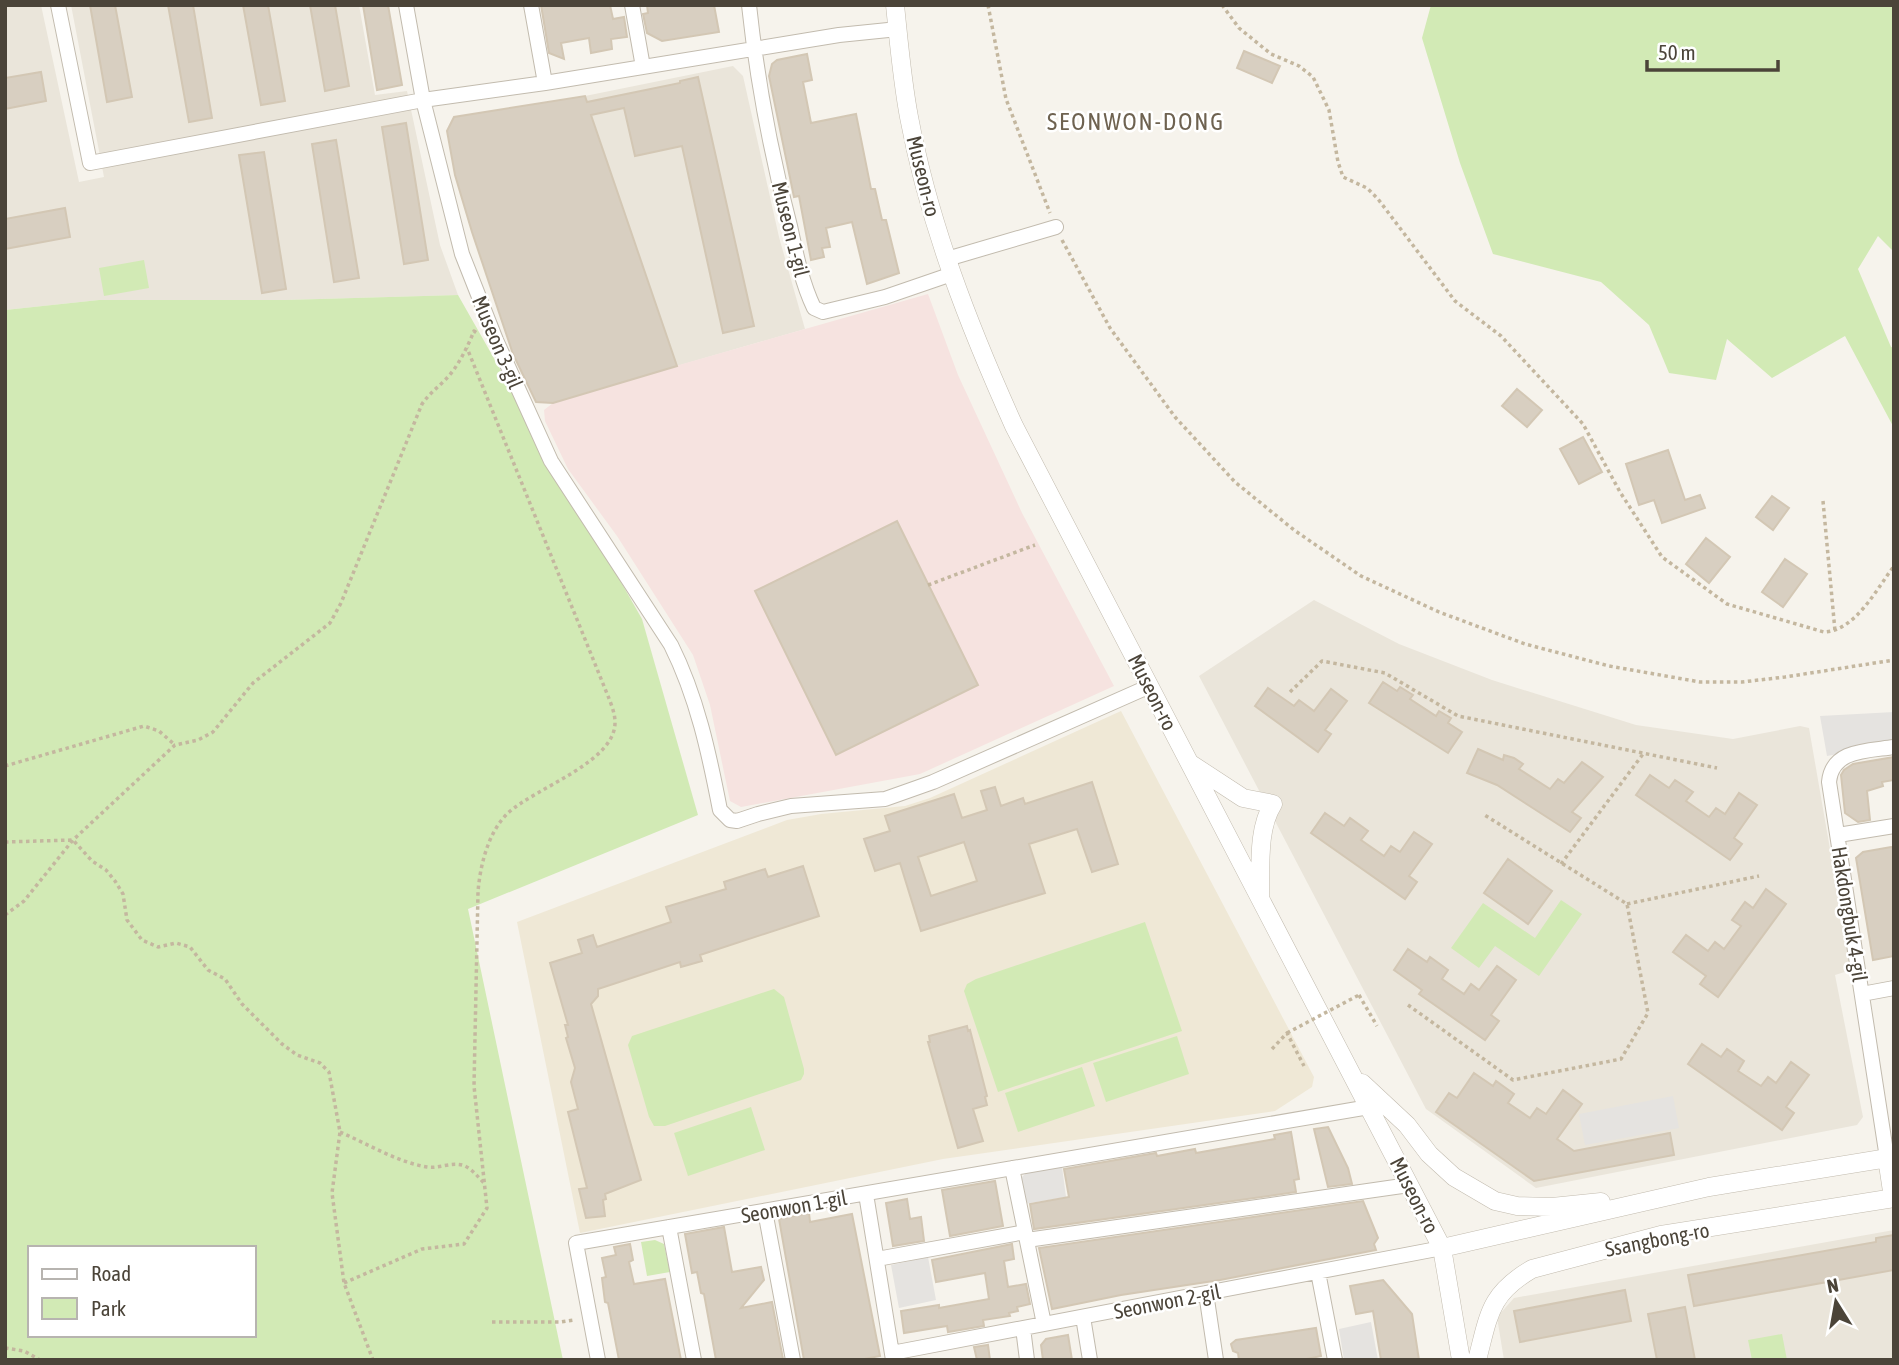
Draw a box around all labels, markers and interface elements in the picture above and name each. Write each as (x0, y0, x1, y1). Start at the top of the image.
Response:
scale bar (1647, 28, 1778, 72)
text: 50 m (1658, 40, 1696, 64)
district label: SEONWON-DONG (1047, 108, 1225, 135)
street label: Museon-ro (902, 133, 946, 219)
street label: Museon 1-gil (768, 179, 815, 280)
street label: Museon 3-gil (468, 292, 528, 392)
street label: Museon-ro (1124, 650, 1182, 734)
street label: Hakdongbuk 4-gil (1827, 845, 1873, 984)
street label: Museon-ro (1386, 1153, 1444, 1237)
street label: Seonwon 1-gil (739, 1185, 849, 1227)
street label: Ssangbong-ro (1603, 1217, 1711, 1261)
legend (28, 1246, 256, 1337)
text: Road (91, 1261, 131, 1285)
north arrow (1801, 1267, 1871, 1337)
text: N (1825, 1273, 1840, 1297)
street label: Seonwon 2-gil (1112, 1279, 1223, 1323)
text: Park (91, 1296, 126, 1320)

